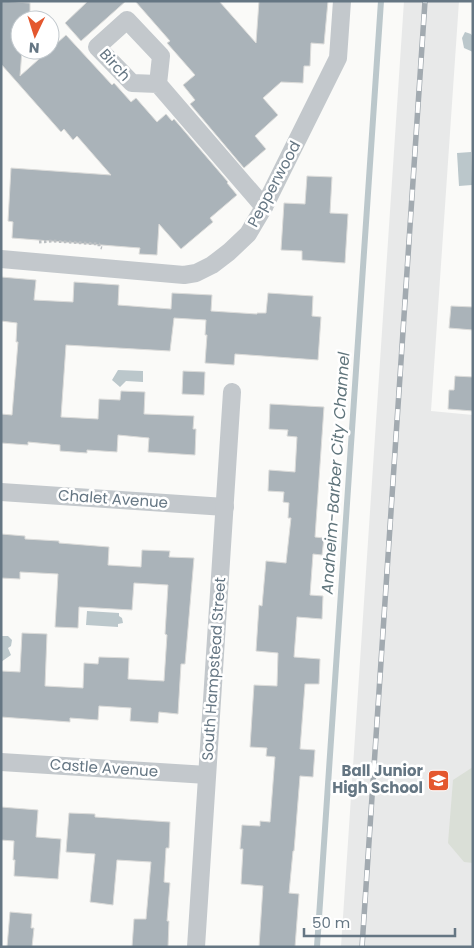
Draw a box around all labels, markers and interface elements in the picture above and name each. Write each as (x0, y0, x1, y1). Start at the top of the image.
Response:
north arrow (10, 10, 60, 60)
text: N (28, 38, 40, 58)
street label: Birch (95, 44, 136, 86)
street label: Pepperwood (242, 137, 305, 231)
water label: Anaheim-Barber City Channel (315, 351, 355, 596)
street label: Chalet Avenue (57, 484, 169, 513)
street label: South Hampstead Street (197, 576, 230, 761)
street label: Castle Avenue (49, 753, 159, 782)
place label: Ball Junior High School (332, 760, 424, 798)
school or university icon: Ball Junior High School (427, 768, 451, 792)
scale bar (304, 906, 455, 938)
text: 50 m (312, 912, 350, 933)

